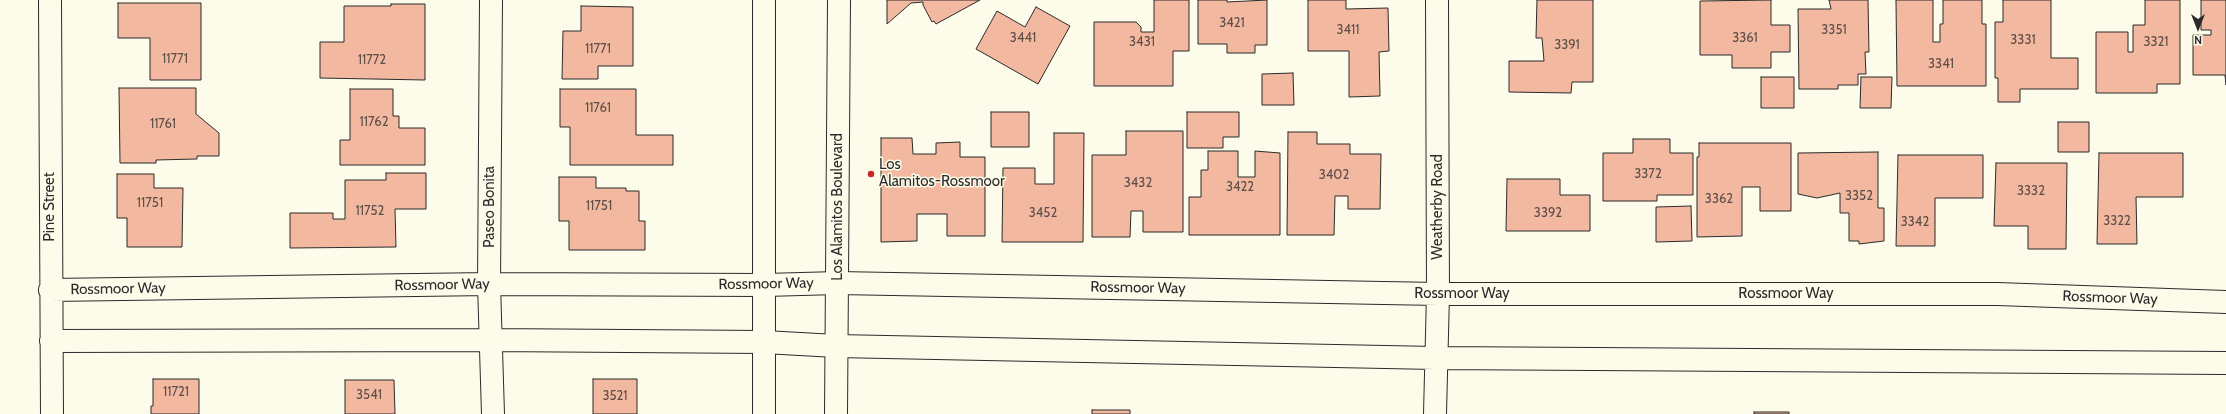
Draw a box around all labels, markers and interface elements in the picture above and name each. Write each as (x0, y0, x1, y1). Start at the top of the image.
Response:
north arrow (2178, 8, 2218, 48)
house number: 3421 (1219, 15, 1245, 31)
house number: 3411 (1336, 22, 1360, 38)
house number: 3351 (1821, 22, 1847, 38)
house number: 3441 (1010, 30, 1036, 46)
house number: 3361 (1732, 30, 1758, 46)
house number: 3331 (2010, 32, 2036, 48)
text: N (2194, 33, 2202, 47)
house number: 3431 (1129, 34, 1155, 50)
house number: 3321 (2143, 34, 2169, 50)
house number: 3391 (1554, 37, 1580, 53)
house number: 11771 (585, 41, 611, 57)
house number: 11771 (162, 51, 188, 67)
house number: 11772 (358, 52, 386, 68)
house number: 3341 (1928, 56, 1954, 72)
house number: 11761 (585, 100, 611, 116)
house number: 11762 (360, 114, 388, 130)
house number: 11761 (150, 116, 176, 132)
street label: Los Alamitos Boulevard (829, 133, 847, 281)
street label: Weatherby Road (1429, 154, 1447, 260)
place label: Los Alamitos-Rossmoor (879, 156, 1005, 191)
street label: Paseo Bonita (481, 166, 499, 248)
house number: 3372 (1634, 166, 1662, 182)
house number: 3402 (1319, 167, 1349, 183)
marker: Los Alamitos-Rossmoor (866, 169, 876, 179)
street label: Pine Street (41, 172, 59, 242)
house number: 3432 (1124, 175, 1152, 191)
house number: 3422 (1226, 179, 1254, 195)
house number: 3332 (2017, 183, 2045, 199)
house number: 3352 (1845, 188, 1873, 204)
house number: 3362 (1705, 191, 1733, 207)
house number: 11751 (137, 195, 163, 211)
house number: 11751 (586, 198, 612, 214)
house number: 11752 (356, 203, 384, 219)
house number: 3452 (1029, 205, 1057, 221)
house number: 3392 (1534, 205, 1562, 221)
house number: 3322 (2103, 213, 2131, 229)
house number: 3342 (1901, 214, 1929, 230)
street label: Rossmoor Way (718, 274, 814, 294)
street label: Rossmoor Way (394, 275, 490, 295)
street label: Rossmoor Way (1090, 278, 1186, 298)
street label: Rossmoor Way (70, 279, 166, 299)
street label: Rossmoor Way (1414, 285, 1510, 303)
street label: Rossmoor Way (1738, 285, 1834, 303)
street label: Rossmoor Way (2062, 287, 2158, 309)
house number: 11721 (163, 384, 189, 400)
house number: 3541 (356, 387, 382, 403)
house number: 3521 (602, 388, 628, 404)

